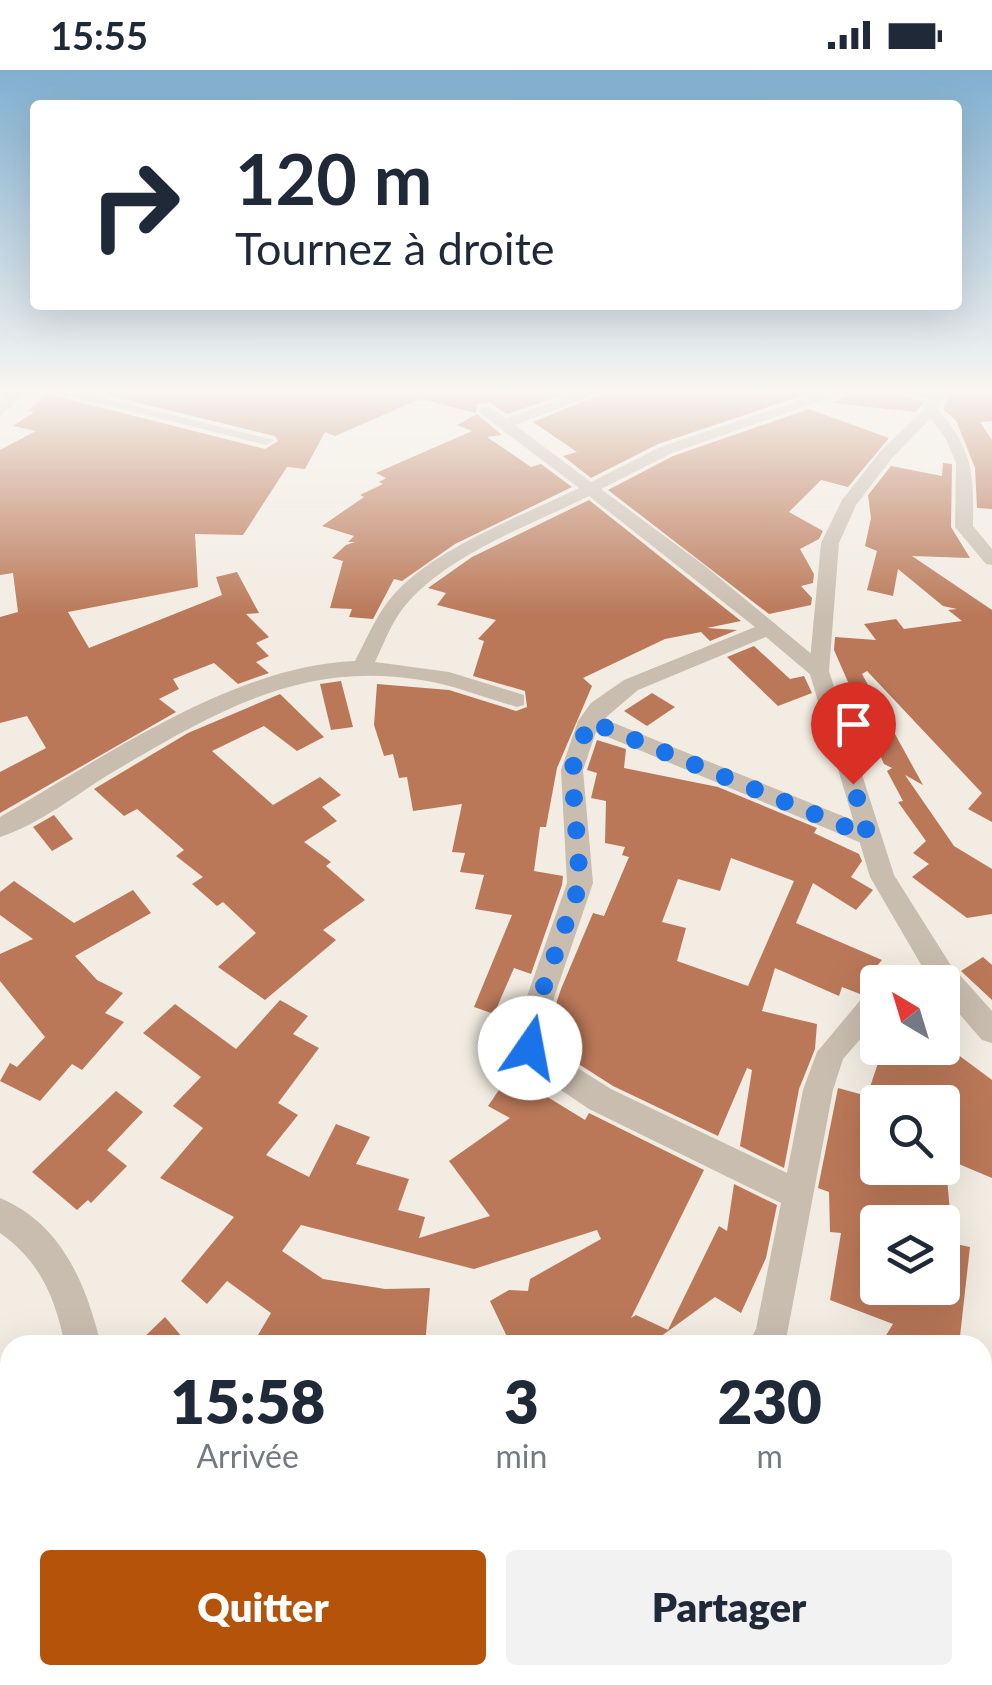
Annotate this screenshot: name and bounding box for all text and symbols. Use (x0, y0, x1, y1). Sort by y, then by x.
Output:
text: 15:55 (50, 12, 148, 58)
text: 120 m (235, 136, 432, 220)
icon: right (70, 140, 200, 270)
text: Tournez à droite (235, 221, 554, 275)
pin (811, 682, 896, 785)
icon: arrive (826, 697, 881, 752)
north arrow (860, 965, 960, 1065)
map controls (860, 965, 960, 1305)
position arrow (478, 996, 582, 1100)
button: search (860, 1085, 960, 1185)
button: layers (860, 1205, 960, 1305)
text: 15:58 (170, 1365, 325, 1437)
text: 3 (504, 1365, 539, 1437)
text: 230 (717, 1365, 822, 1437)
text: Arrivée (196, 1436, 299, 1475)
text: min (495, 1436, 547, 1475)
text: m (756, 1436, 783, 1475)
button: Quitter (40, 1550, 486, 1665)
button: Partager (506, 1550, 952, 1665)

